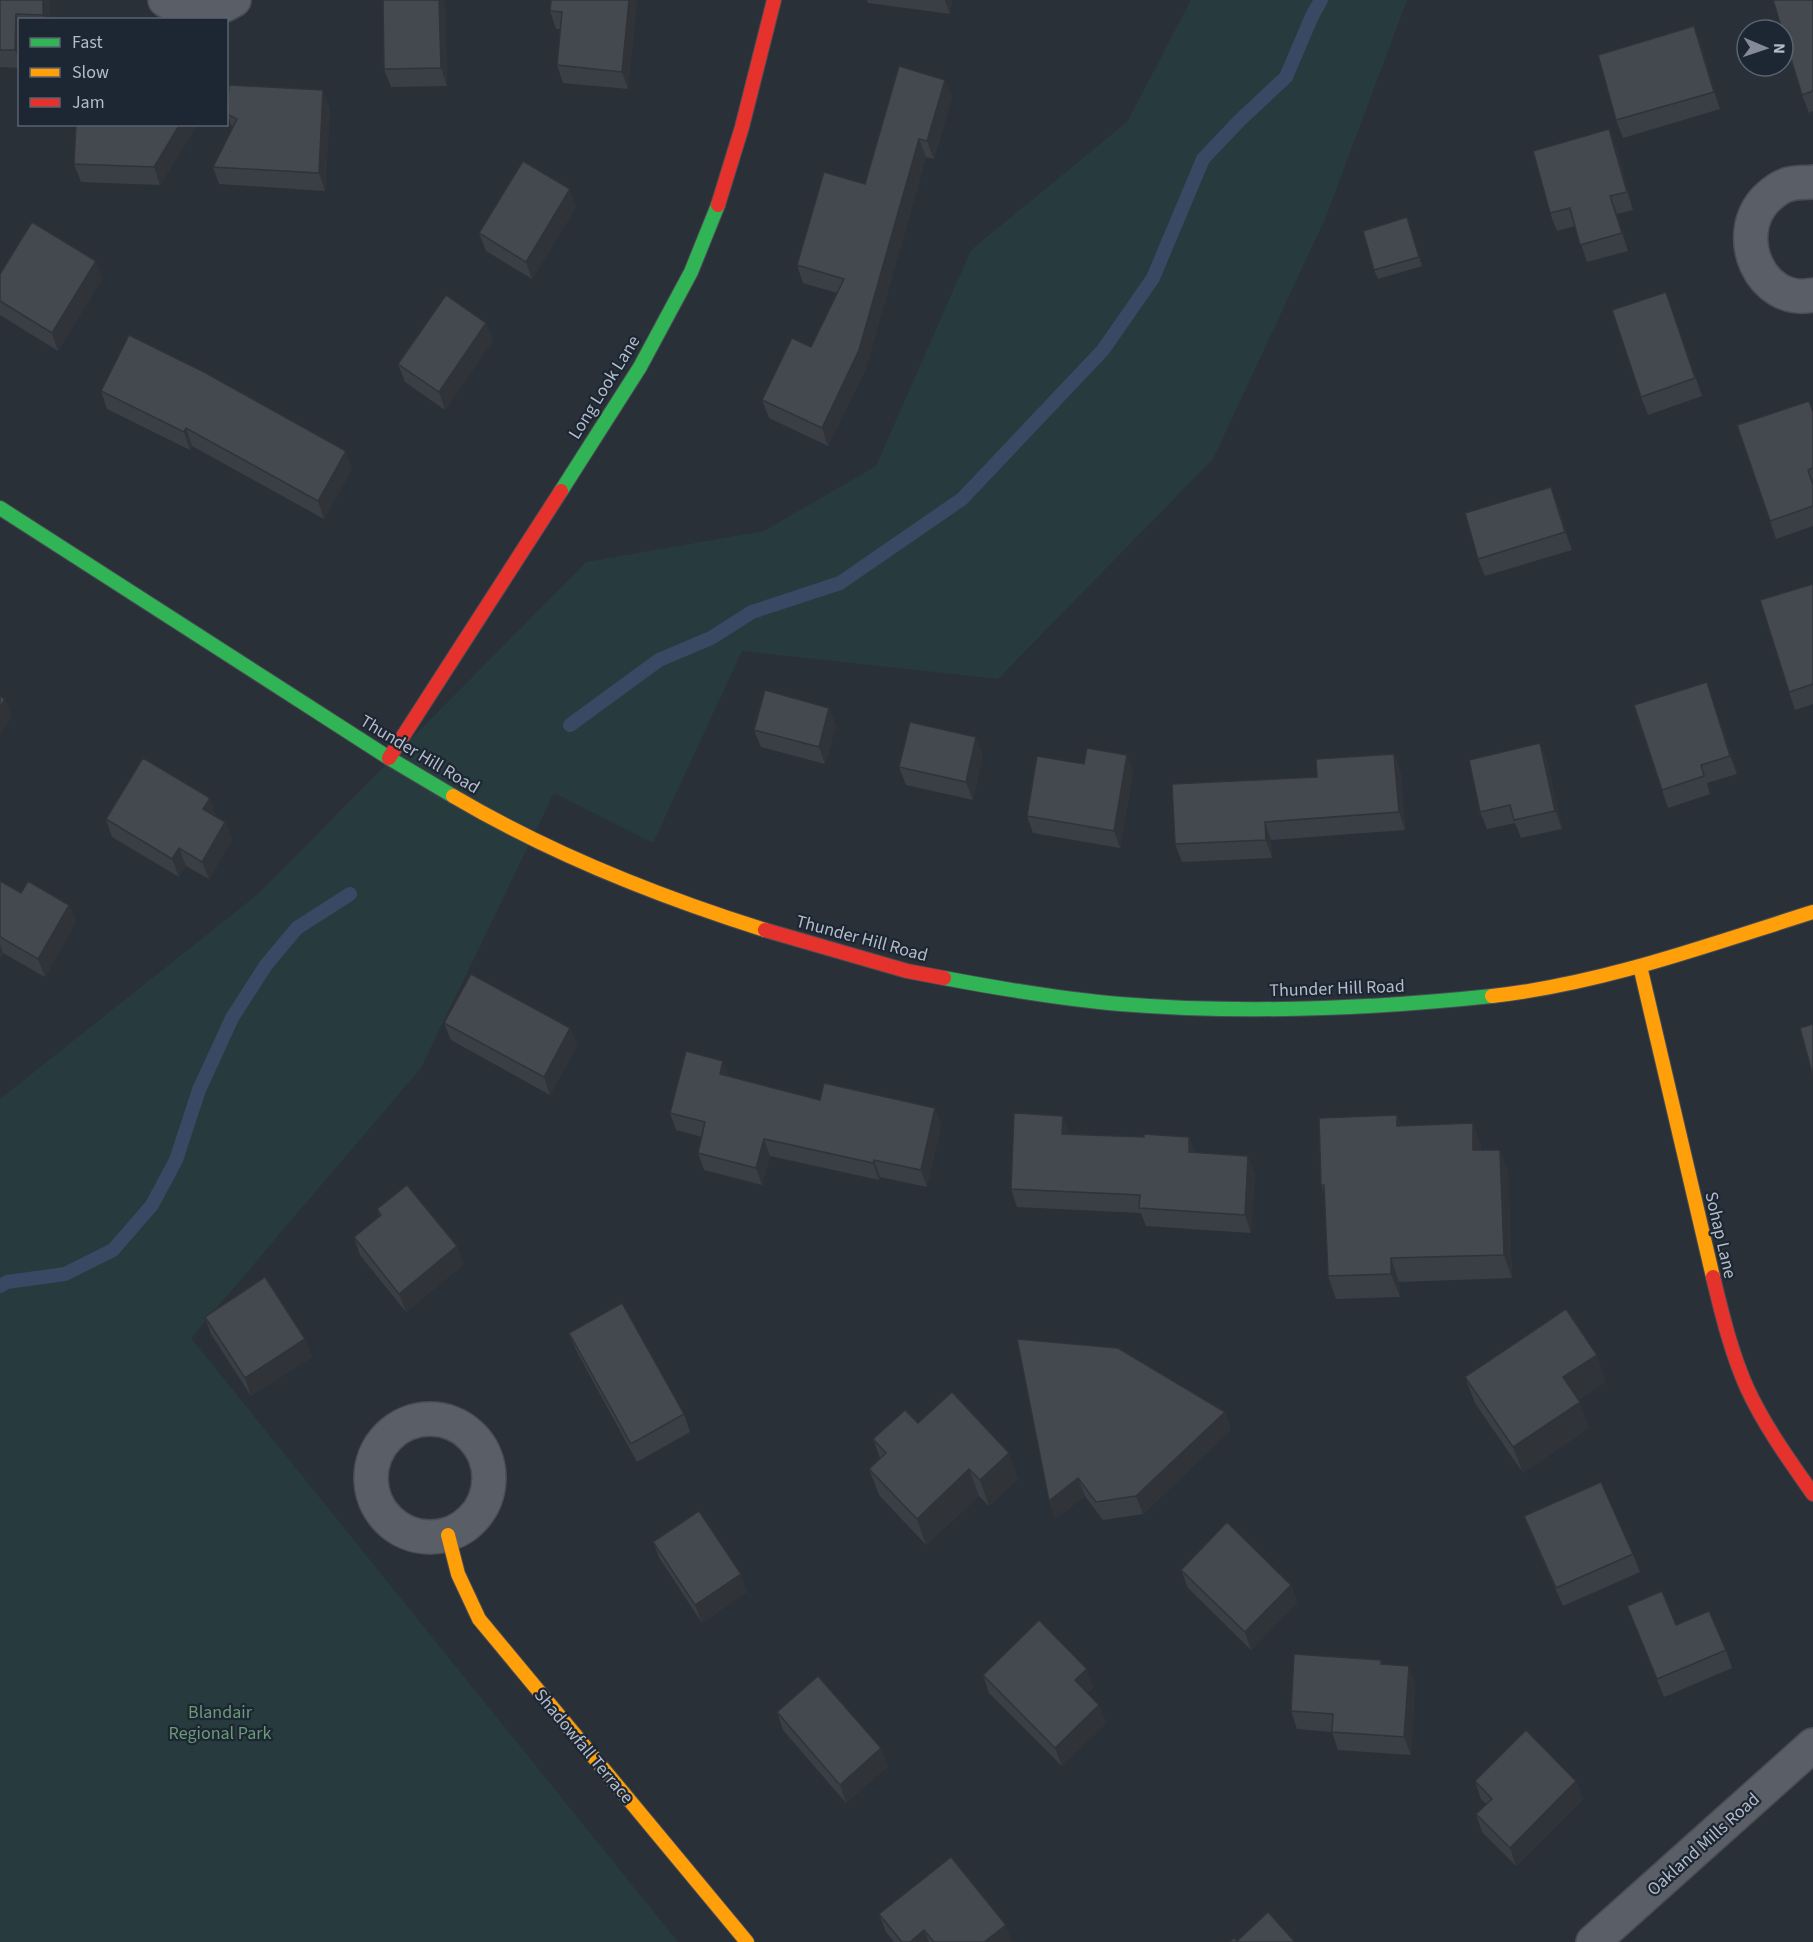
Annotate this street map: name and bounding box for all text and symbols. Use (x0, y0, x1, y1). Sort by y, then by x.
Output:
legend (18, 18, 228, 126)
north arrow (1735, 18, 1795, 78)
text: Fast (72, 30, 103, 55)
text: N (1768, 43, 1790, 54)
text: Slow (72, 60, 109, 85)
text: Jam (72, 90, 105, 115)
street label: Long Look Lane (563, 331, 646, 444)
street label: Thunder Hill Road (355, 709, 484, 800)
street label: Thunder Hill Road (793, 909, 931, 968)
street label: Thunder Hill Road (1269, 974, 1405, 1003)
street label: Sohap Lane (1698, 1189, 1743, 1281)
street label: Shadowfall Terrace (528, 1683, 639, 1809)
park label: Blandair Regional Park (169, 1700, 271, 1746)
street label: Oakland Mills Road (1642, 1787, 1765, 1902)

